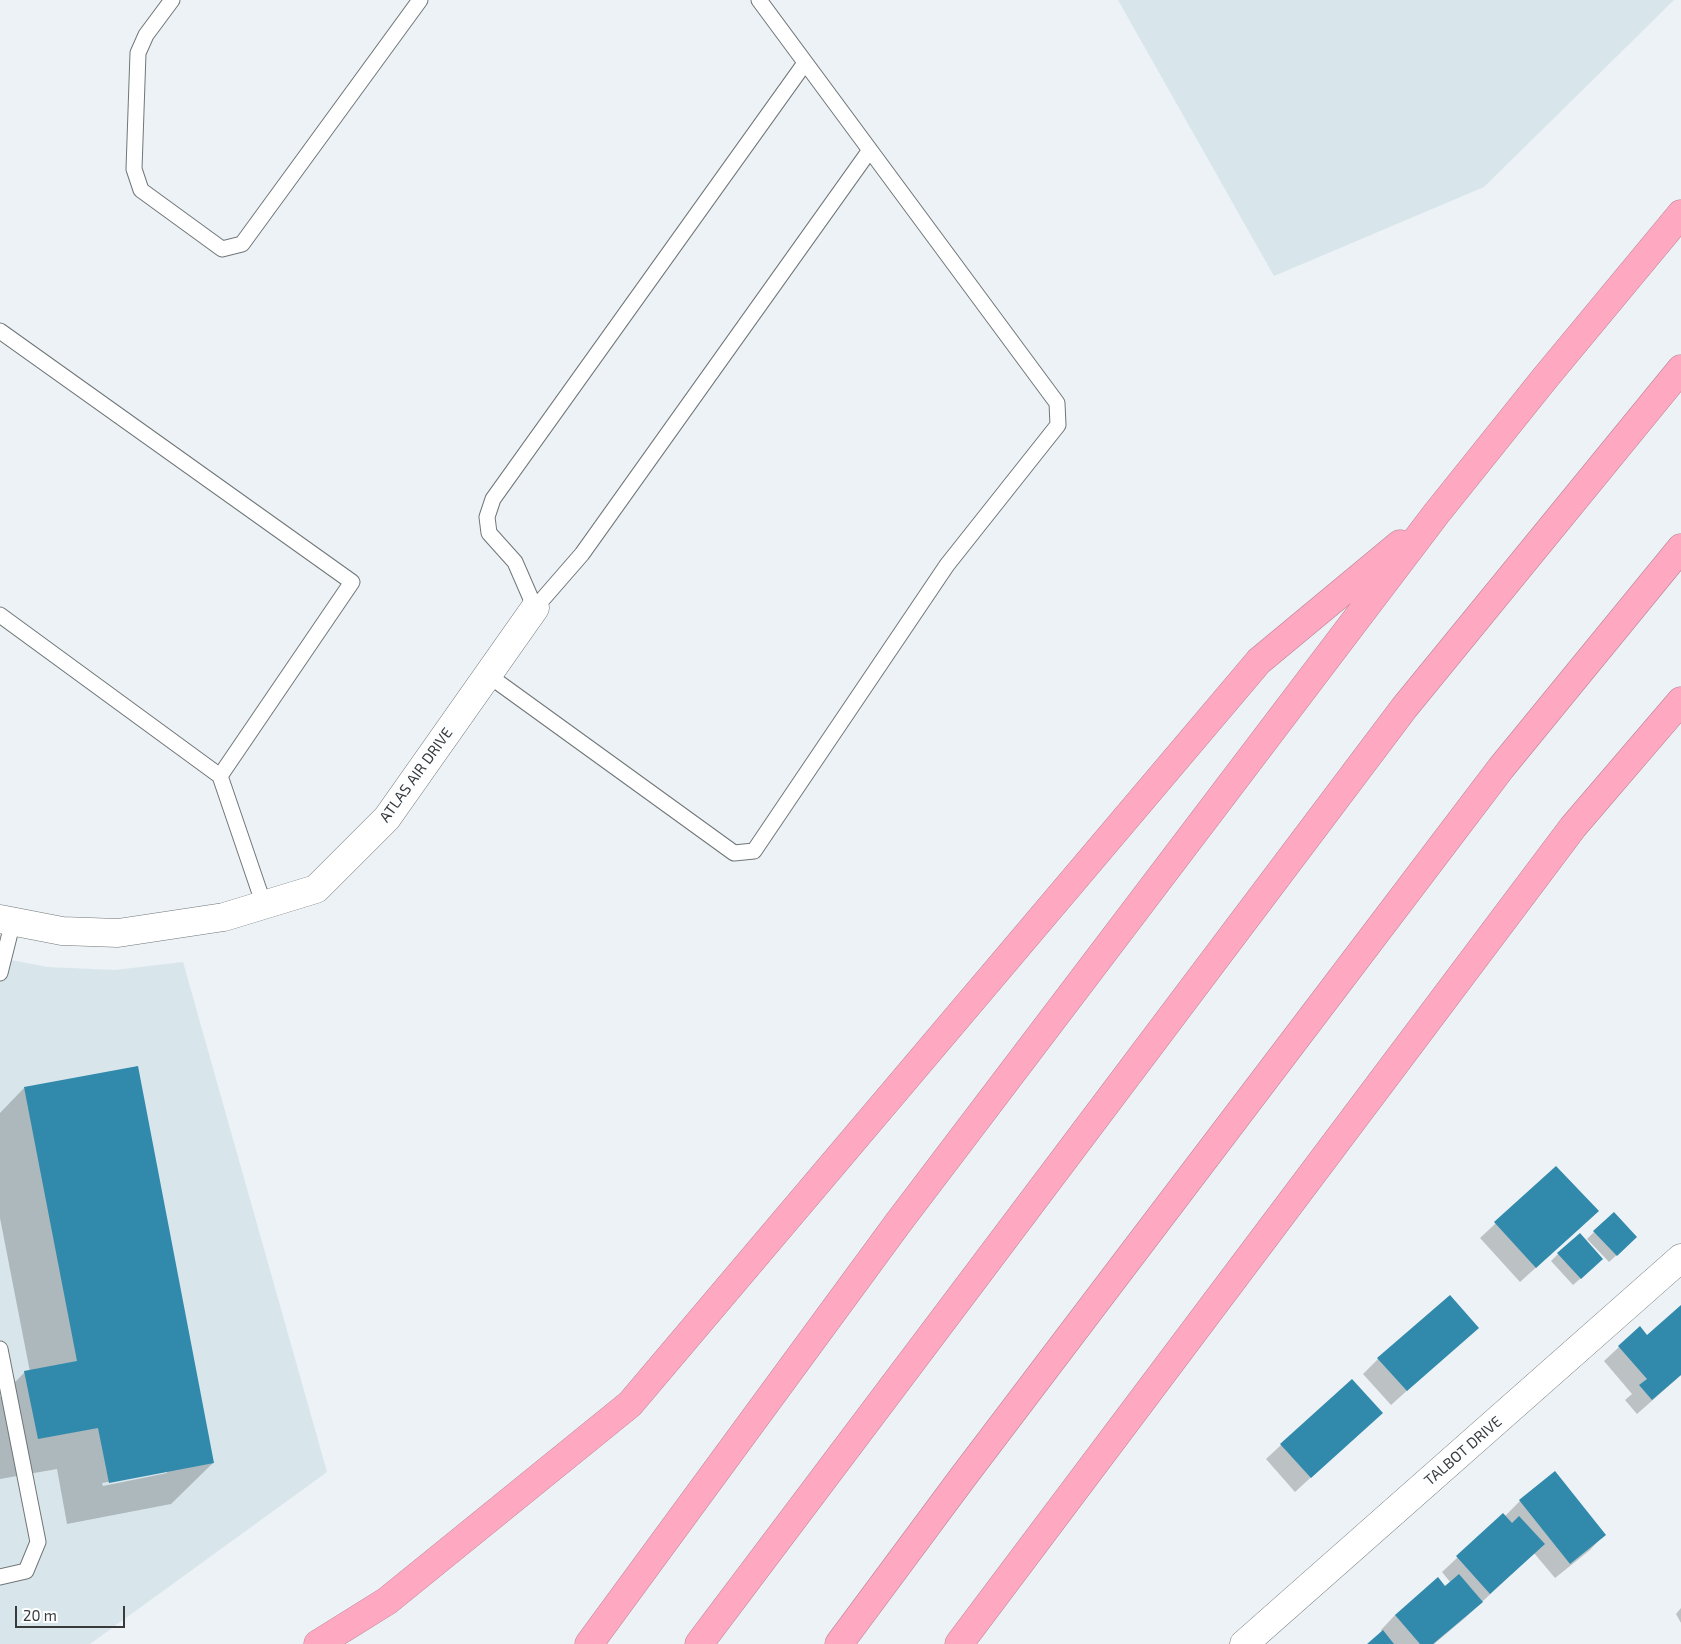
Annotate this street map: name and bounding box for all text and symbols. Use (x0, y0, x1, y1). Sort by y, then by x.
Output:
street label: ATLAS AIR DRIVE (376, 724, 456, 826)
street label: TALBOT DRIVE (1421, 1412, 1505, 1490)
scale bar (18, 1596, 128, 1628)
text: 20 m (23, 1606, 57, 1624)

